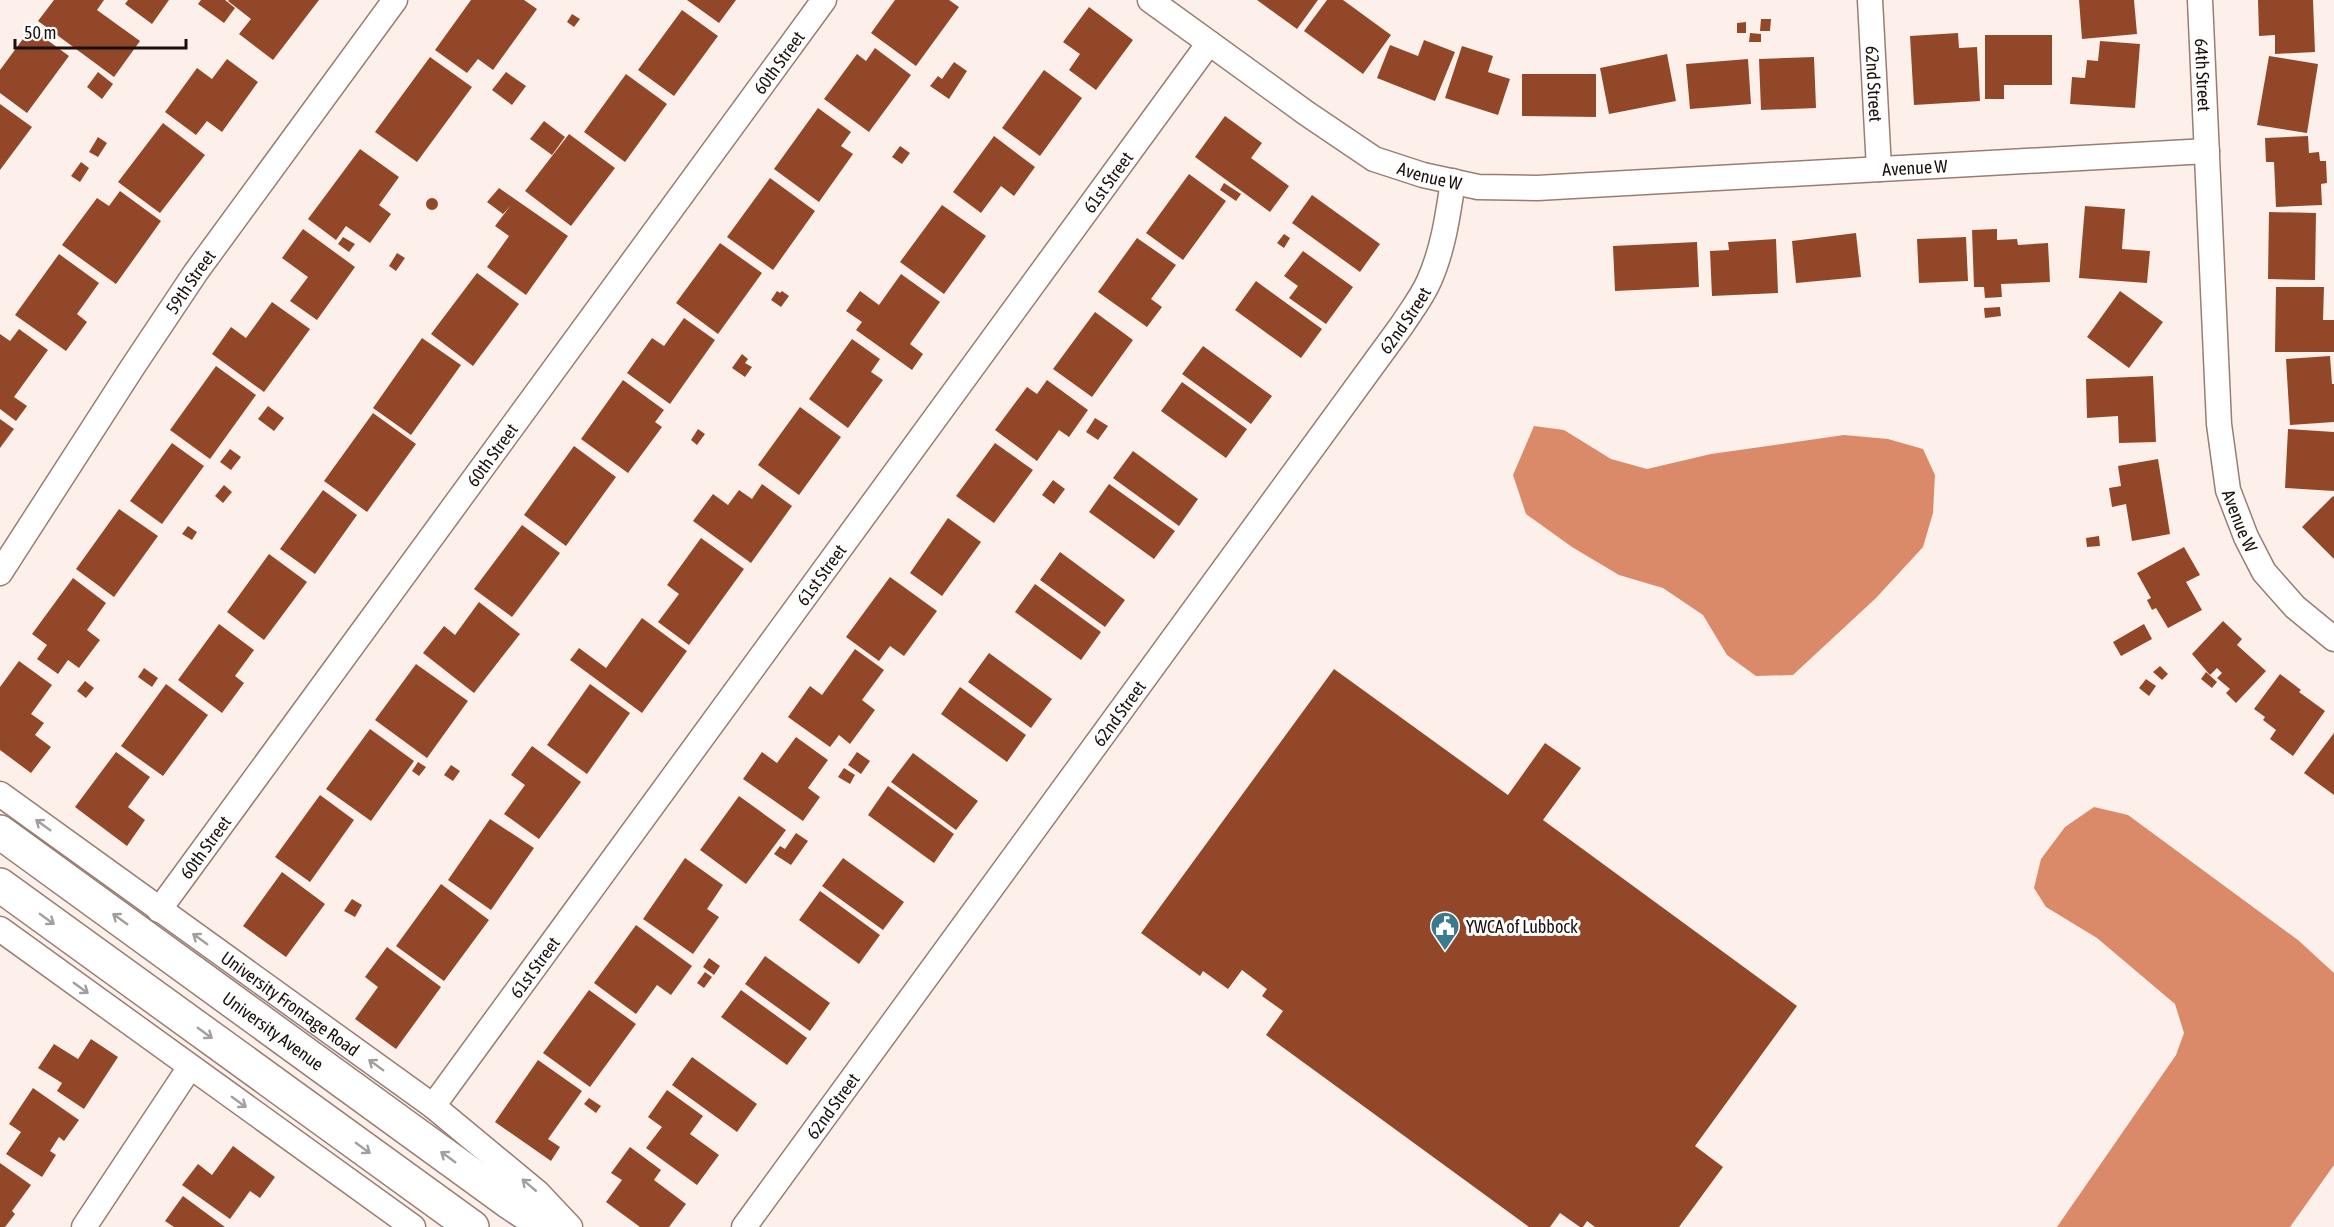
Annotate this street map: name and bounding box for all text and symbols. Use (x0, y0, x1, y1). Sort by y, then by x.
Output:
scale bar (15, 12, 186, 50)
text: 50 m (24, 22, 56, 43)
street label: 60th Street (749, 27, 808, 98)
street label: 64th Street (2191, 38, 2215, 112)
street label: 62nd Street (1862, 45, 1887, 122)
street label: 61st Street (1078, 147, 1137, 217)
street label: Avenue W (1882, 155, 1948, 179)
street label: Avenue W (1395, 157, 1464, 194)
street label: 59th Street (161, 245, 219, 317)
street label: 62nd Street (1374, 283, 1435, 358)
street label: 60th Street (462, 419, 522, 490)
street label: Avenue W (2218, 486, 2262, 555)
street label: 61st Street (792, 540, 850, 609)
street label: 62nd Street (1088, 676, 1150, 750)
street label: 60th Street (175, 811, 235, 883)
one-way arrow (35, 818, 51, 831)
public building icon: YWCA of Lubbock (1429, 910, 1461, 952)
one-way arrow (39, 913, 55, 925)
one-way arrow (113, 913, 129, 925)
place label: YWCA of Lubbock (1466, 916, 1578, 937)
street label: 61st Street (505, 932, 564, 1002)
one-way arrow (193, 933, 209, 946)
street label: University Frontage Road (217, 946, 364, 1060)
one-way arrow (73, 982, 89, 994)
street label: University Avenue (219, 987, 328, 1074)
one-way arrow (197, 1027, 213, 1040)
one-way arrow (368, 1059, 384, 1071)
street label: 62nd Street (801, 1069, 863, 1143)
one-way arrow (231, 1096, 247, 1108)
one-way arrow (355, 1142, 371, 1154)
one-way arrow (440, 1151, 456, 1163)
one-way arrow (521, 1179, 537, 1192)

